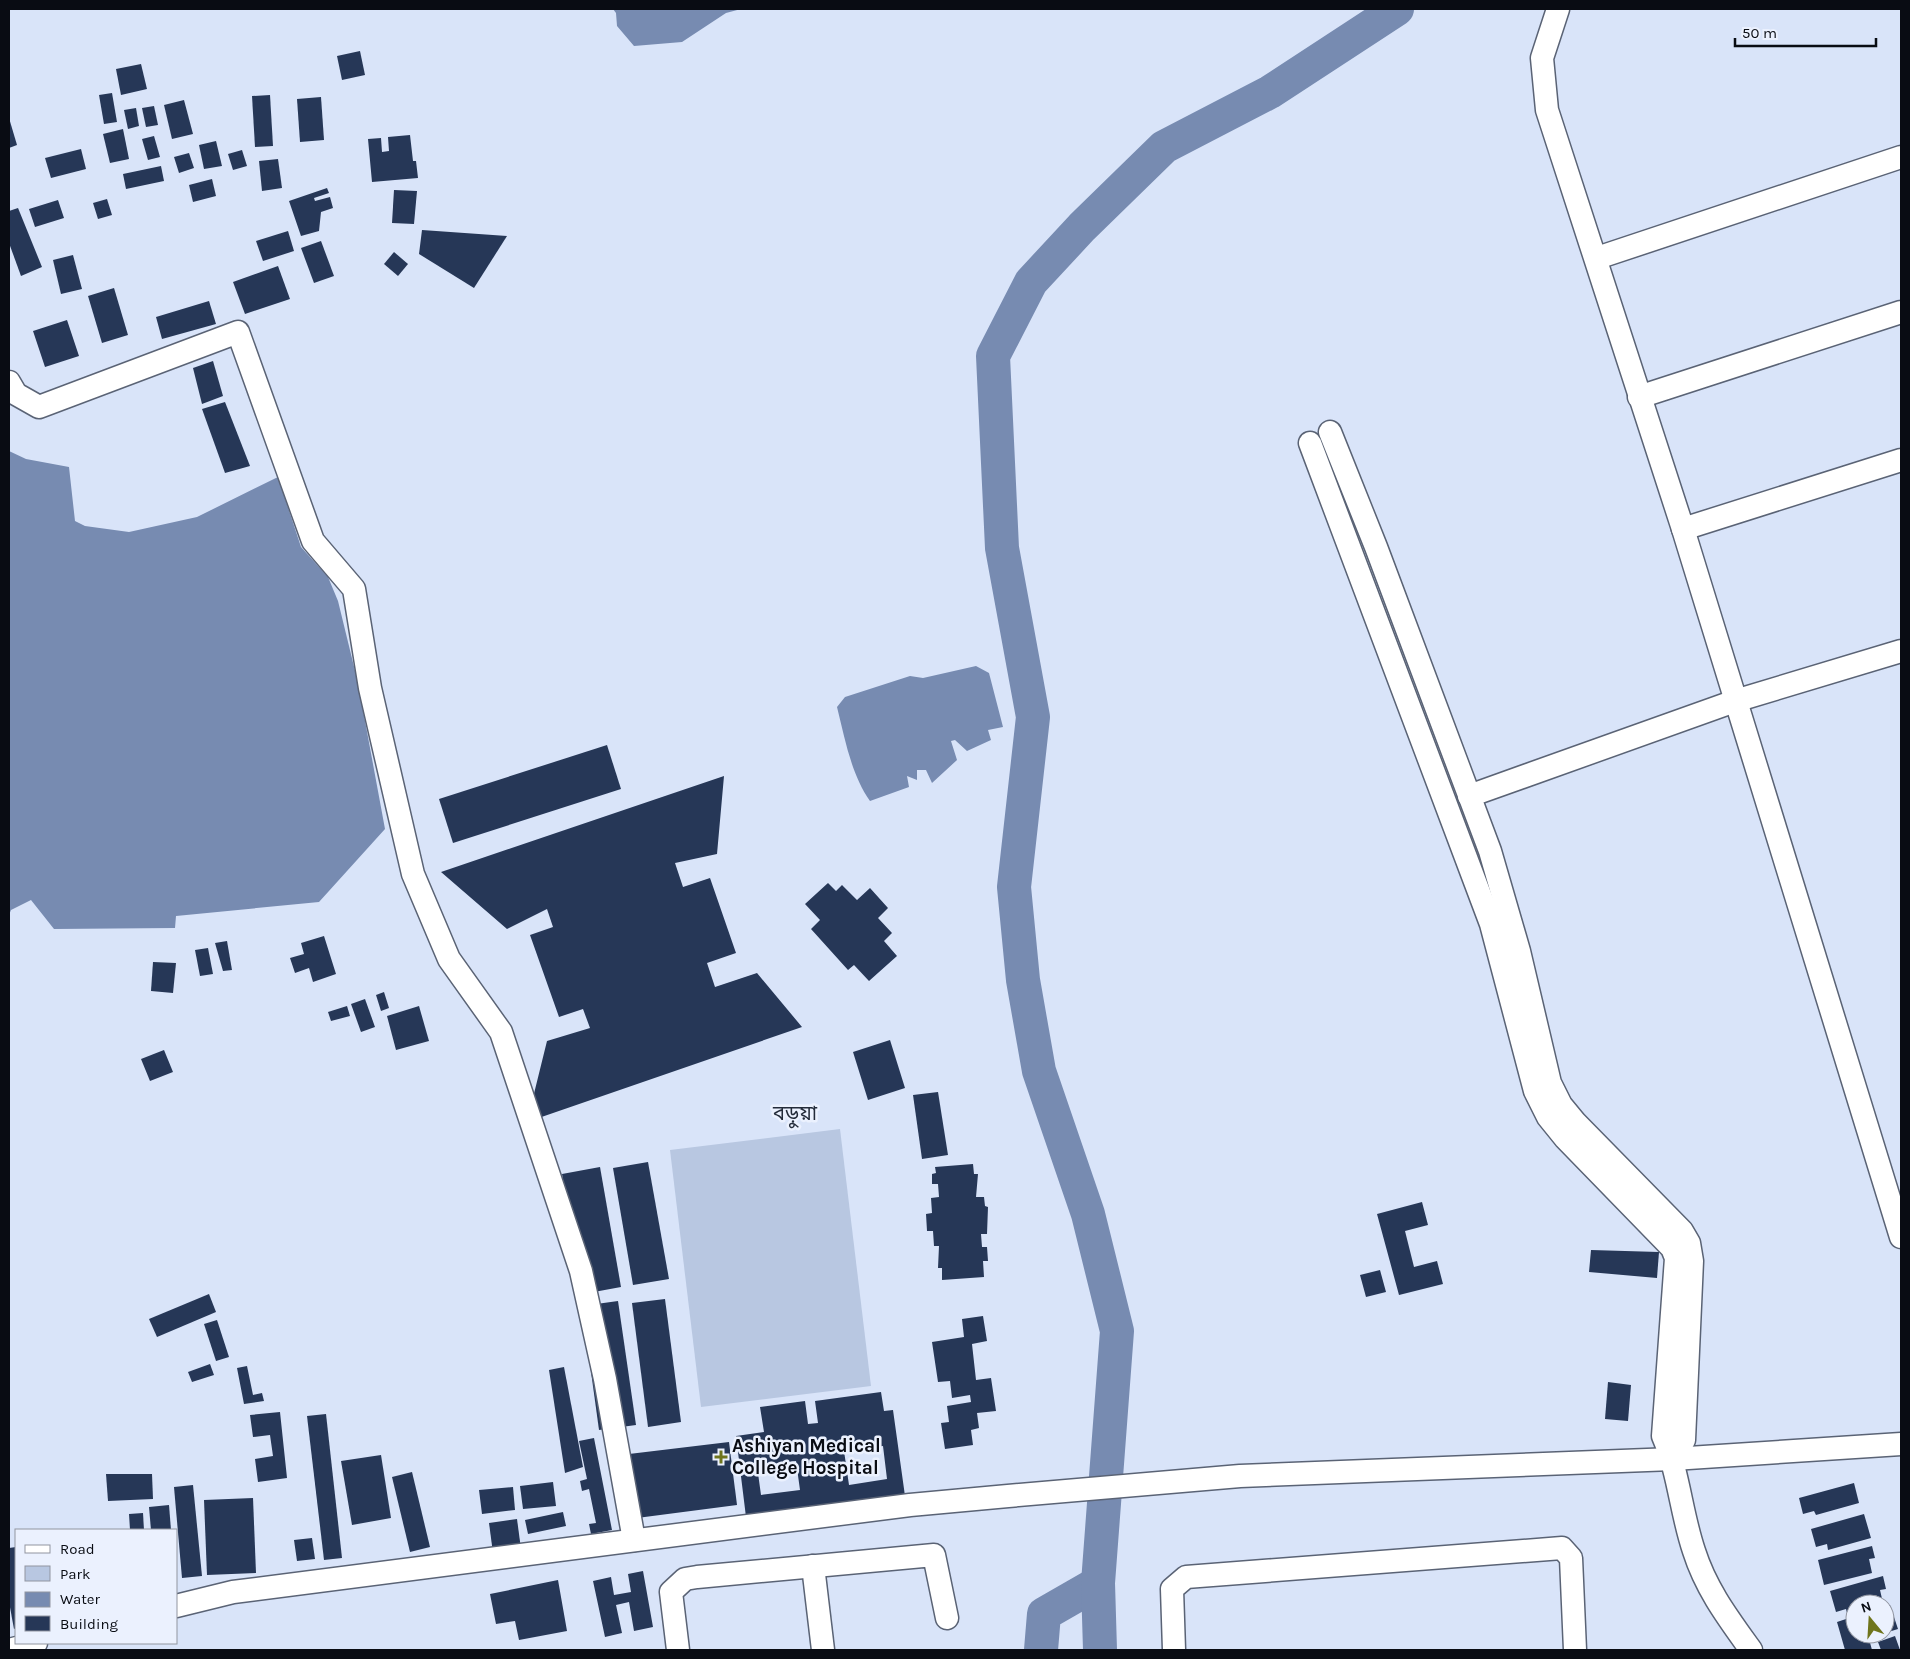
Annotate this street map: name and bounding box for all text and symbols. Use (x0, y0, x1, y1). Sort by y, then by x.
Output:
scale bar (1735, 15, 1876, 47)
text: 50 m (1742, 24, 1777, 42)
district label: বড়ুয়া (772, 1102, 818, 1129)
place label: Ashiyan Medical College Hospital (732, 1435, 881, 1479)
marker: Ashiyan Medical College Hospital (714, 1450, 728, 1464)
legend (15, 1529, 178, 1644)
text: Road (60, 1540, 95, 1558)
text: Park (60, 1565, 90, 1583)
text: Water (60, 1590, 101, 1608)
north arrow (1845, 1594, 1895, 1644)
text: N (1859, 1597, 1874, 1617)
text: Building (60, 1615, 118, 1633)

